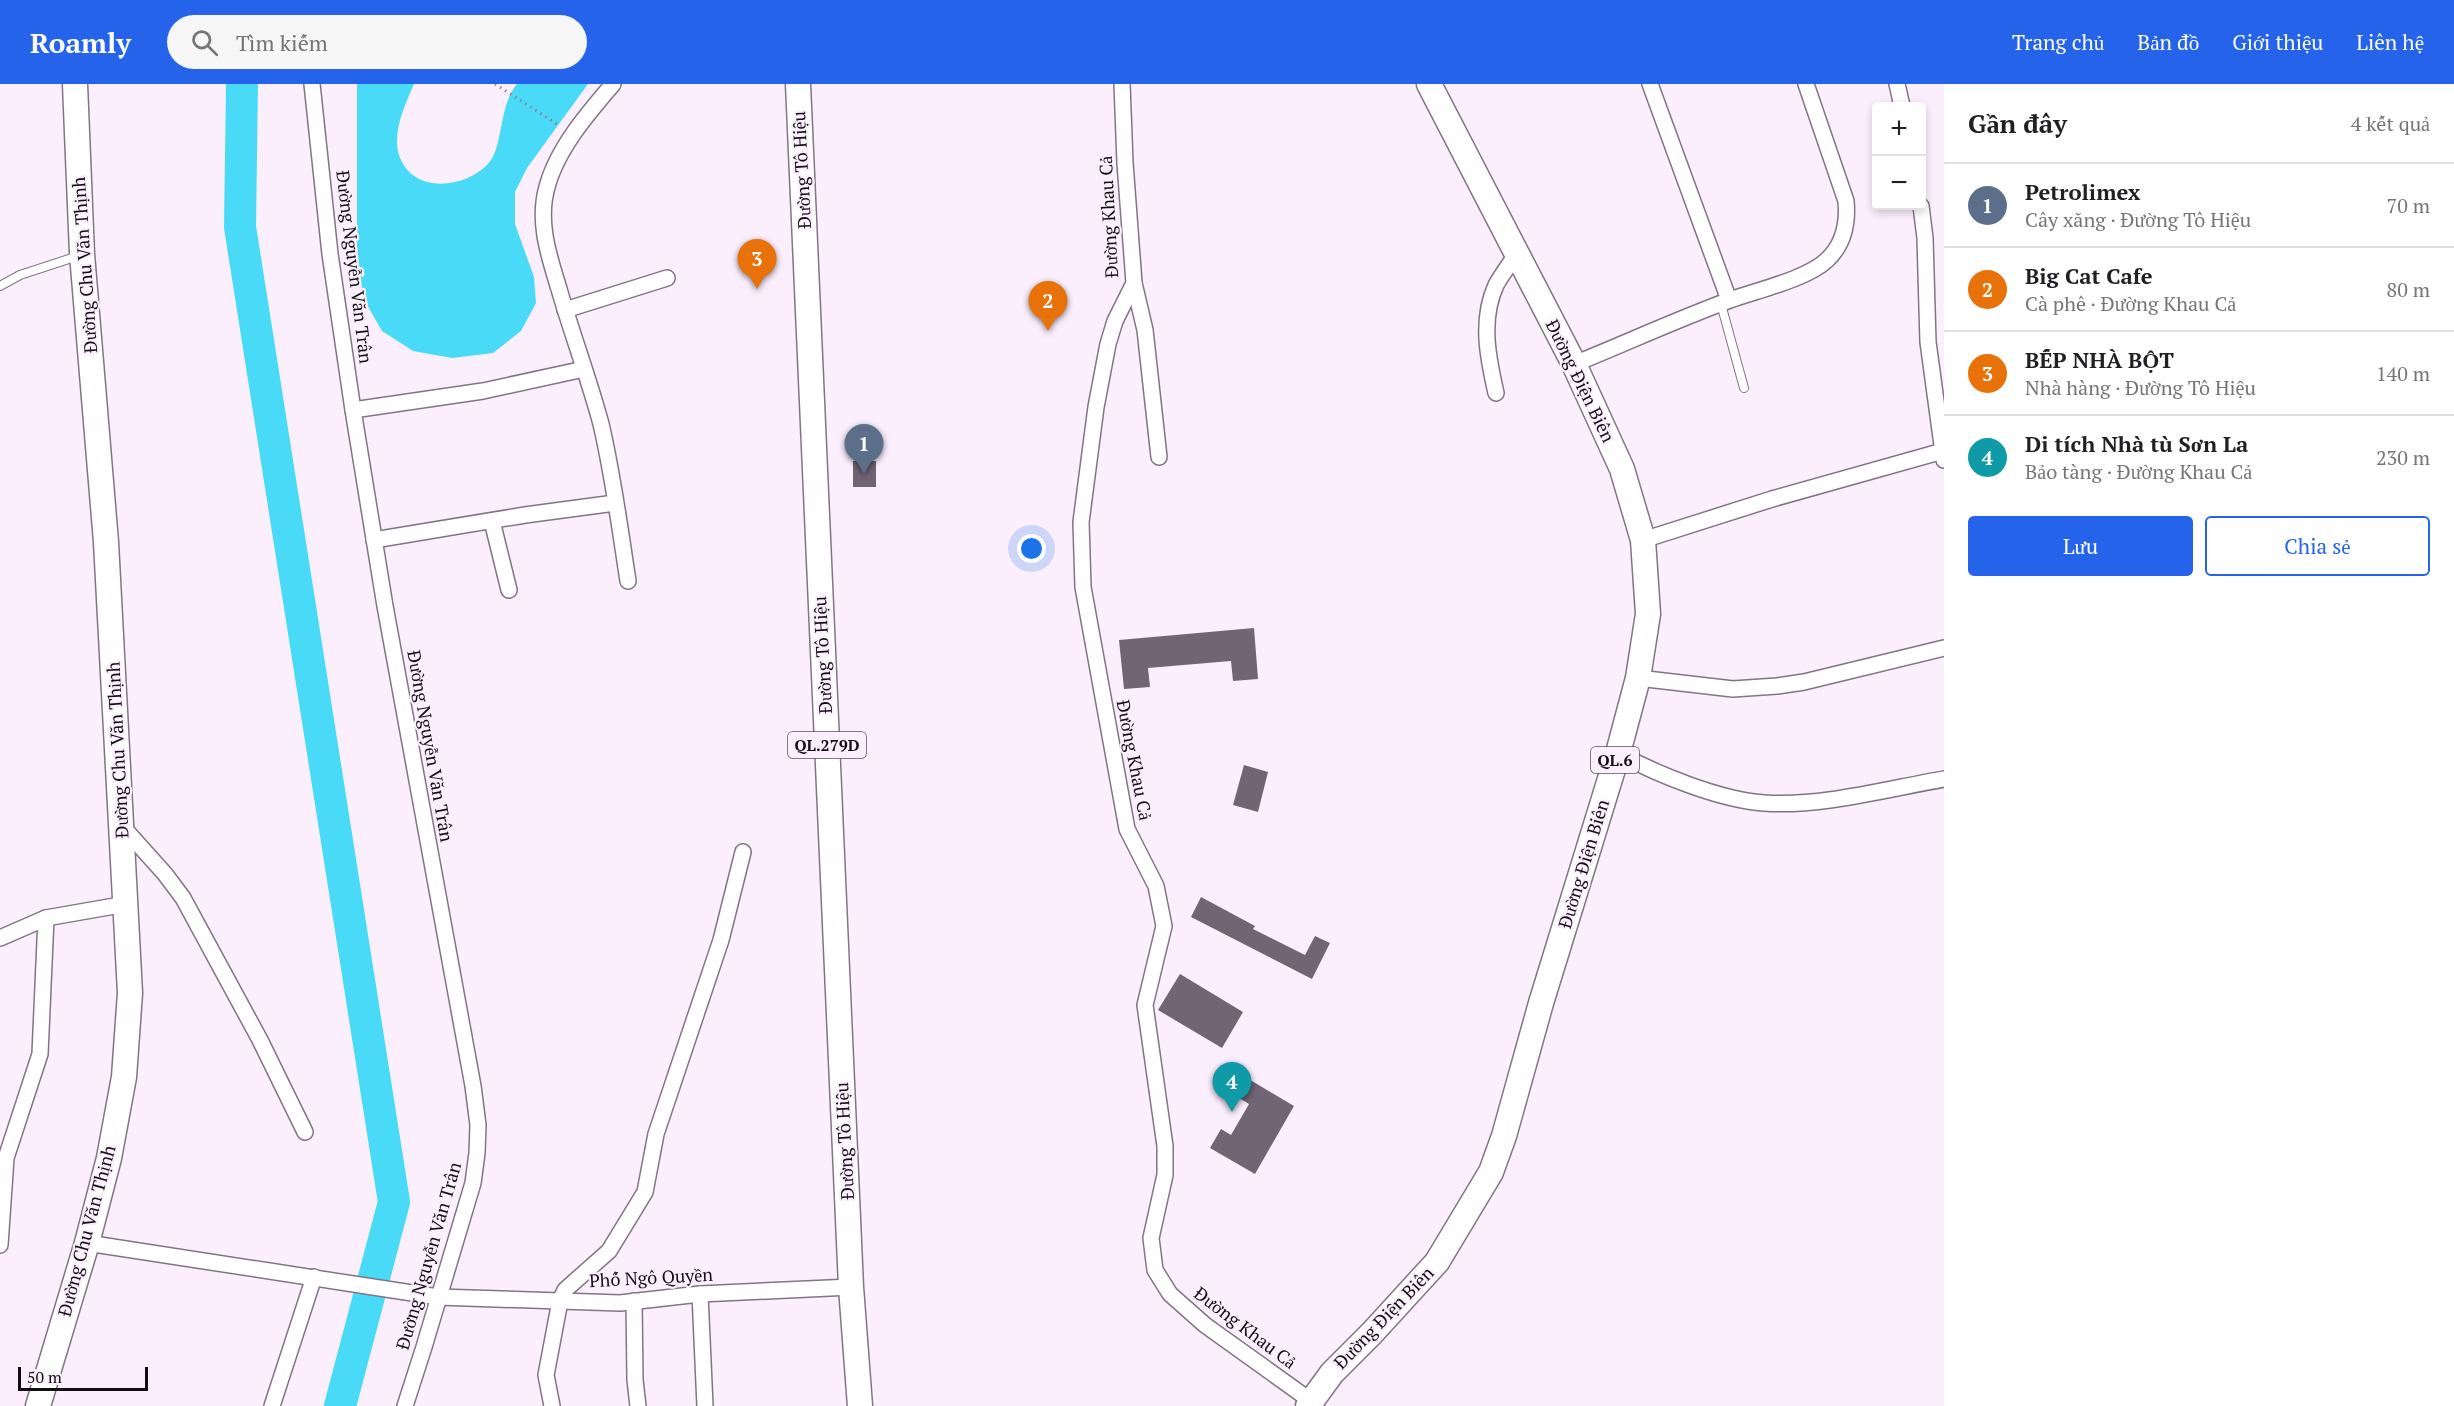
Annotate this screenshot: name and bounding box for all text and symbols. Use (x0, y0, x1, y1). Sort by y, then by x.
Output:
search box (167, 15, 587, 69)
text: Roamly (30, 24, 131, 61)
icon: search (188, 26, 221, 59)
text: Tìm kiếm (236, 28, 328, 57)
text: Trang chủ (2012, 28, 2104, 56)
text: Bản đồ (2137, 28, 2199, 56)
text: Giới thiệu (2232, 28, 2323, 56)
text: Liên hệ (2356, 28, 2424, 56)
map controls (1872, 102, 1926, 210)
button: + (1872, 102, 1926, 156)
text: Gần đây (1968, 106, 2067, 140)
text: 4 kết quả (2351, 110, 2430, 137)
street label: Đường Tô Hiệu (786, 111, 816, 229)
street label: Đường Khau Cả (1093, 155, 1123, 279)
button: − (1872, 156, 1926, 210)
street label: Đường Nguyễn Văn Trân (331, 169, 379, 365)
street label: Đường Chu Văn Thịnh (66, 176, 102, 354)
text: Petrolimex (2025, 177, 2140, 206)
text: 1 (1982, 192, 1993, 219)
text: 70 m (2387, 192, 2430, 219)
text: Cây xăng · Đường Tô Hiệu (2025, 206, 2251, 233)
pin: 3 (738, 240, 777, 289)
text: Big Cat Cafe (2025, 261, 2153, 290)
text: 2 (1982, 276, 1993, 303)
text: 80 m (2387, 276, 2430, 303)
pin: 2 (1028, 282, 1068, 331)
text: Cà phê · Đường Khau Cả (2025, 290, 2236, 317)
street label: Đường Điện Biên (1541, 315, 1621, 446)
text: BẾP NHÀ BỘT (2025, 345, 2174, 374)
text: 3 (1982, 360, 1993, 387)
text: 140 m (2376, 360, 2430, 387)
text: Nhà hàng · Đường Tô Hiệu (2025, 374, 2256, 401)
pin: 1 (844, 424, 884, 474)
text: Di tích Nhà tù Sơn La (2025, 429, 2248, 458)
text: 4 (1982, 444, 1993, 471)
text: 230 m (2376, 444, 2430, 471)
text: Bảo tàng · Đường Khau Cả (2025, 458, 2252, 485)
button: Lưu (1968, 516, 2193, 576)
button: Chia sẻ (2205, 516, 2430, 576)
your location (1017, 534, 1046, 563)
street label: Đường Tô Hiệu (807, 596, 837, 714)
street label: Đường Nguyễn Văn Trân (402, 648, 460, 844)
street label: Đường Chu Văn Thịnh (100, 661, 134, 839)
street label: Đường Khau Cả (1112, 698, 1158, 822)
road number: QL.279D (788, 732, 866, 758)
road number: QL.6 (1591, 747, 1639, 773)
street label: Đường Điện Biên (1552, 796, 1614, 931)
pin: 4 (1212, 1062, 1252, 1112)
street label: Đường Tô Hiệu (829, 1082, 859, 1200)
street label: Đường Chu Văn Thịnh (52, 1142, 121, 1319)
street label: Đường Nguyễn Văn Trân (390, 1159, 466, 1352)
street label: Đường Điện Biên (1328, 1261, 1439, 1374)
street label: Phố Ngô Quyền (588, 1262, 714, 1292)
street label: Đường Khau Cả (1190, 1281, 1302, 1374)
scale bar (18, 1364, 148, 1392)
text: 50 m (27, 1366, 62, 1388)

